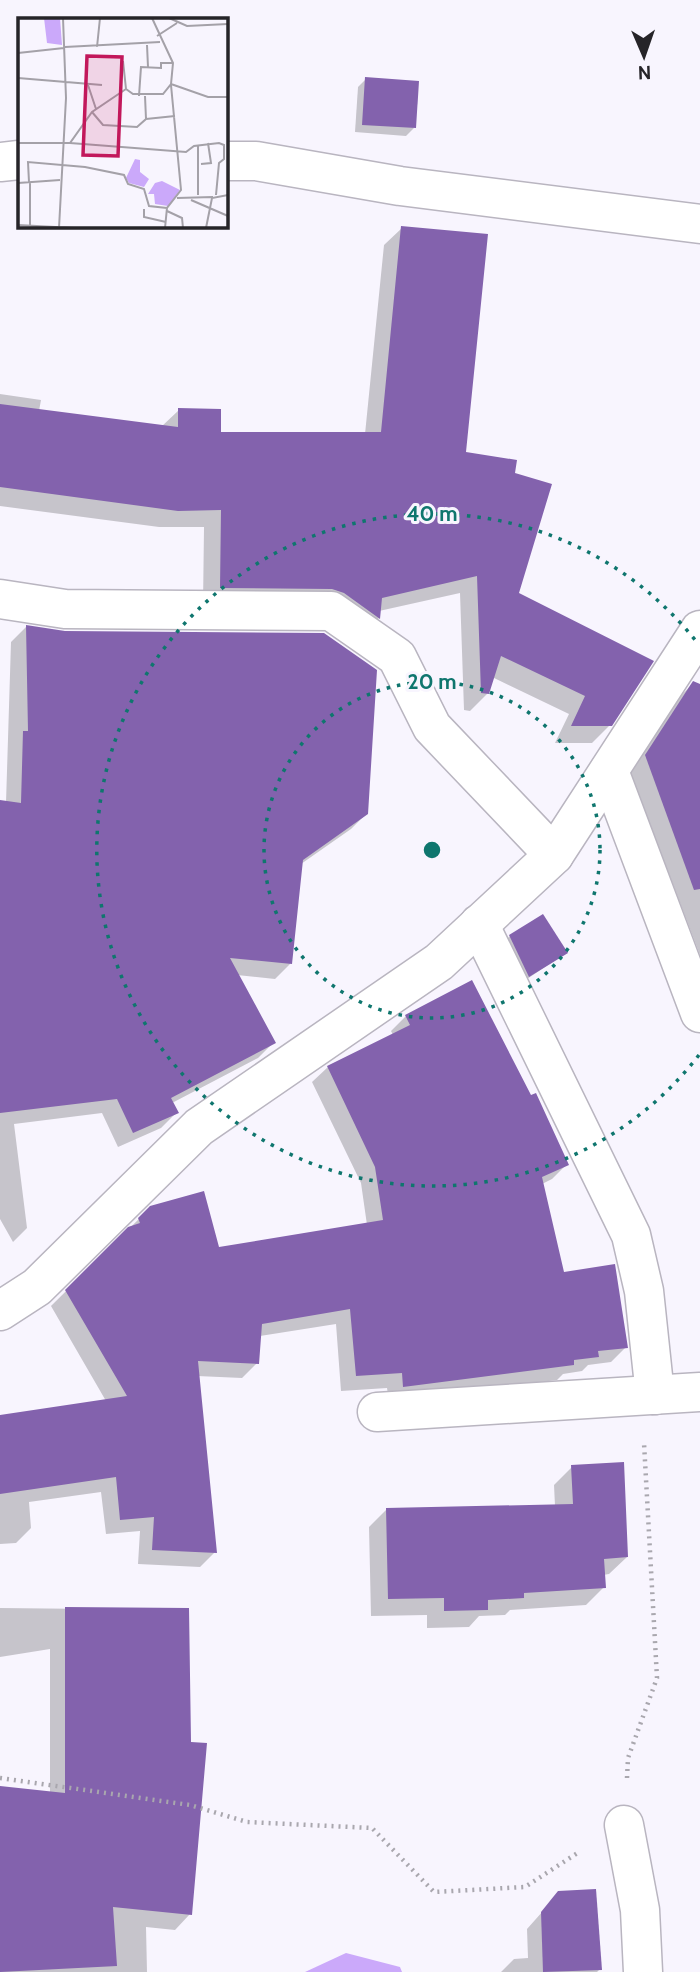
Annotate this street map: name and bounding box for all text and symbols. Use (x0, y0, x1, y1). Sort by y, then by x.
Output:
inset map (18, 18, 228, 228)
north arrow (609, 21, 679, 91)
text: N (637, 61, 652, 84)
text: 40 m (407, 501, 457, 526)
text: 20 m (408, 669, 456, 694)
centre of rings (420, 838, 444, 862)

